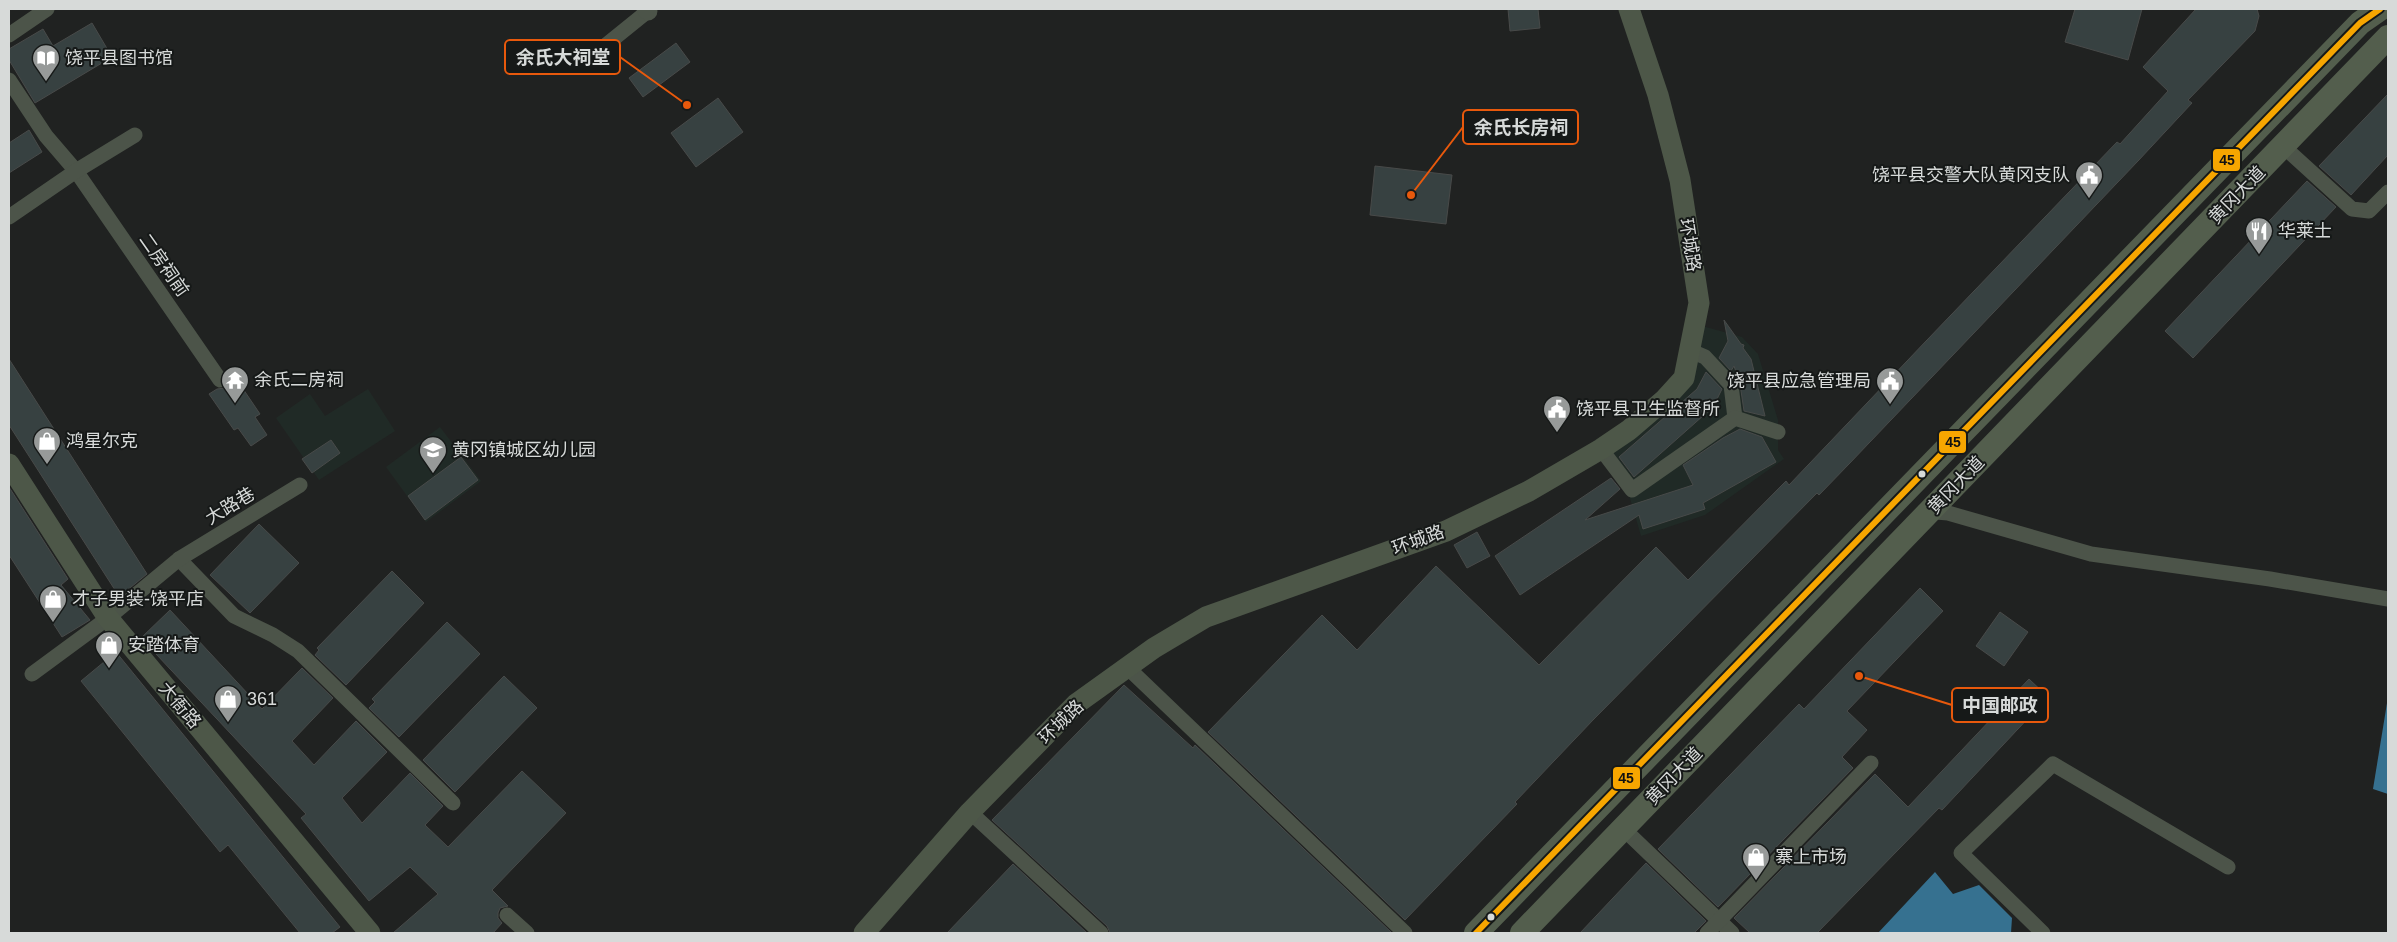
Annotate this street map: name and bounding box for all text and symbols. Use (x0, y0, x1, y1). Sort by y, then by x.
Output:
callout: 余氏大祠堂 (505, 40, 620, 74)
library icon: 饶平县图书馆 (31, 43, 61, 82)
text: 余氏大祠堂 (515, 47, 611, 68)
place label: 饶平县图书馆 (65, 48, 173, 68)
callout: 余氏长房祠 (1463, 110, 1578, 144)
text: 余氏长房祠 (1473, 117, 1569, 138)
line badge: 45 (2212, 148, 2241, 172)
text: 45 (2219, 152, 2235, 168)
public building icon: 饶平县交警大队黄冈支队 (2074, 160, 2104, 199)
street label: 黄冈大道 (2205, 162, 2269, 228)
place label: 饶平县交警大队黄冈支队 (1872, 165, 2070, 185)
restaurant icon: 华莱士 (2244, 216, 2274, 255)
street label: 环城路 (1676, 217, 1704, 273)
place label: 华莱士 (2278, 221, 2332, 241)
street label: 二房祠前 (135, 230, 193, 300)
temple icon: 余氏二房祠 (220, 365, 250, 404)
public building icon: 饶平县应急管理局 (1875, 366, 1905, 405)
place label: 余氏二房祠 (254, 370, 344, 390)
place label: 饶平县应急管理局 (1727, 371, 1871, 391)
public building icon: 饶平县卫生监督所 (1542, 394, 1572, 433)
place label: 饶平县卫生监督所 (1576, 399, 1720, 419)
shop icon: 鸿星尔克 (32, 426, 62, 465)
line badge: 45 (1938, 430, 1967, 454)
place label: 鸿星尔克 (66, 431, 138, 451)
text: 45 (1945, 434, 1961, 450)
school or university icon: 黄冈镇城区幼儿园 (418, 435, 448, 474)
place label: 黄冈镇城区幼儿园 (452, 440, 596, 460)
street label: 黄冈大道 (1924, 452, 1988, 518)
unlabelled marker (1917, 469, 1927, 479)
street label: 大路巷 (202, 484, 258, 528)
street label: 环城路 (1389, 521, 1447, 559)
shop icon: 才子男装-饶平店 (38, 584, 68, 623)
place label: 才子男装-饶平店 (72, 589, 204, 609)
shop icon: 安踏体育 (94, 630, 124, 669)
place label: 安踏体育 (128, 635, 200, 655)
street label: 大衙路 (155, 678, 205, 732)
shop icon: 361 (213, 684, 243, 723)
callout: 中国邮政 (1952, 688, 2048, 722)
place label: 361 (247, 689, 277, 709)
text: 中国邮政 (1962, 695, 2038, 716)
street label: 环城路 (1035, 696, 1087, 748)
street label: 黄冈大道 (1642, 743, 1706, 809)
line badge: 45 (1612, 766, 1641, 790)
text: 45 (1618, 770, 1634, 786)
shop icon: 寨上市场 (1741, 842, 1771, 881)
place label: 寨上市场 (1775, 847, 1847, 867)
unlabelled marker (1486, 912, 1496, 922)

